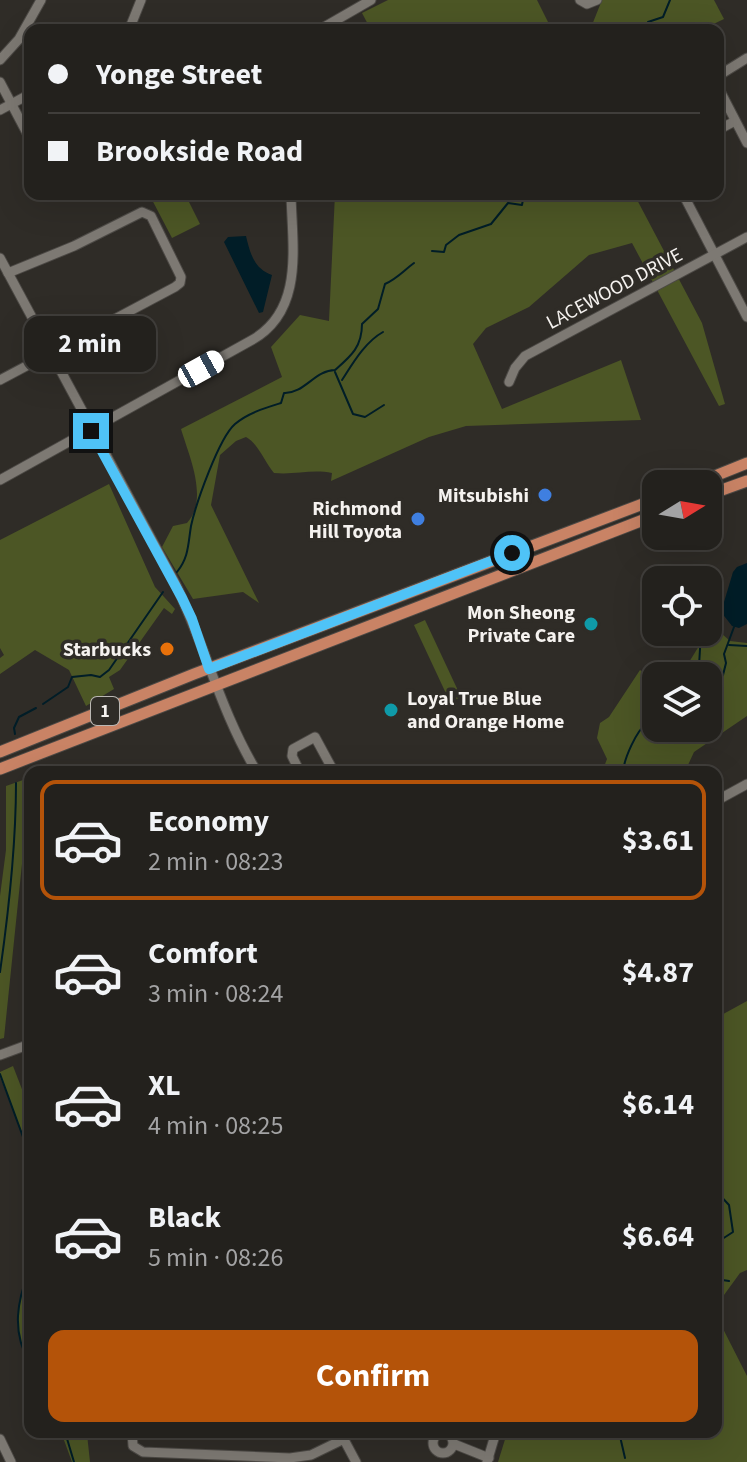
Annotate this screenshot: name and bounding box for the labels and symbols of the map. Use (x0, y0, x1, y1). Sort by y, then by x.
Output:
street label: LACEWOOD DRIVE (541, 241, 688, 337)
callout: 2 min (25, 315, 157, 371)
car (174, 347, 228, 391)
route end (73, 413, 109, 449)
north arrow (642, 470, 722, 550)
place label: Mitsubishi (438, 482, 529, 510)
marker: Mitsubishi (536, 486, 554, 504)
place label: Richmond Hill Toyota (308, 495, 402, 546)
marker: Richmond Hill Toyota (409, 510, 427, 528)
route start (494, 535, 530, 571)
place label: Mon Sheong Private Care (467, 599, 575, 650)
marker: Mon Sheong Private Care (582, 615, 600, 633)
place label: Starbucks (63, 636, 151, 664)
marker: Starbucks (158, 640, 176, 658)
place label: Loyal True Blue and Orange Home (407, 685, 564, 736)
road number: 1 (91, 697, 119, 725)
marker: Loyal True Blue and Orange Home (382, 701, 400, 719)

